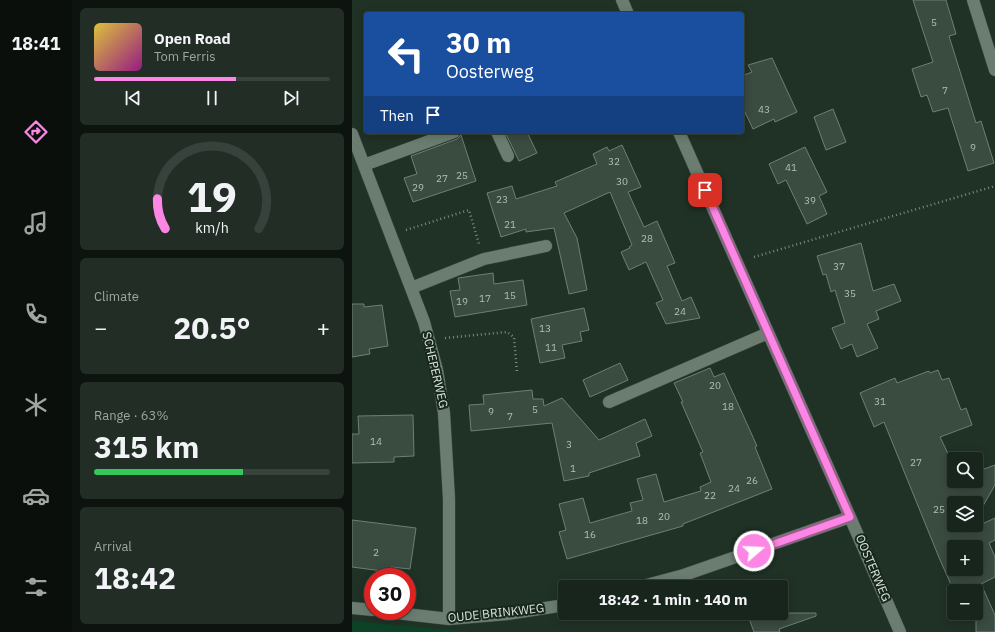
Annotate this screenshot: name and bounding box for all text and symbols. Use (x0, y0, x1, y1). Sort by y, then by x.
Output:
house number: 5 (931, 16, 937, 29)
text: 30 m (446, 24, 511, 61)
icon: left (380, 28, 432, 80)
text: Open Road (154, 29, 231, 48)
text: 18:41 (11, 32, 61, 55)
text: Tom Ferris (154, 48, 216, 65)
text: Oosterweg (446, 60, 533, 83)
house number: 7 (942, 84, 948, 97)
icon: previous (122, 87, 144, 109)
icon: pause (201, 87, 223, 109)
icon: next (280, 87, 302, 109)
house number: 43 (758, 103, 770, 116)
icon: arrive (422, 104, 444, 126)
text: Then (380, 106, 414, 125)
icon: directions (22, 118, 50, 146)
house number: 9 (970, 141, 976, 154)
house number: 32 (608, 155, 620, 168)
house number: 41 (785, 161, 797, 174)
text: 19 (187, 169, 237, 223)
house number: 25 (456, 169, 468, 182)
house number: 27 (436, 172, 448, 185)
pin (688, 173, 722, 207)
house number: 30 (616, 175, 628, 188)
icon: arrive (694, 179, 716, 201)
house number: 29 (412, 181, 424, 194)
house number: 23 (496, 193, 508, 206)
house number: 39 (804, 194, 816, 207)
icon: music (22, 209, 50, 237)
text: km/h (195, 218, 229, 237)
house number: 21 (504, 218, 516, 231)
house number: 28 (641, 232, 653, 245)
house number: 37 (833, 260, 845, 273)
house number: 35 (844, 287, 856, 300)
text: Climate (94, 288, 139, 305)
house number: 15 (504, 289, 516, 302)
house number: 17 (479, 292, 491, 305)
house number: 19 (456, 295, 468, 308)
icon: phone (22, 300, 50, 328)
house number: 24 (674, 305, 686, 318)
text: 20.5° (173, 308, 251, 347)
text: − (94, 313, 107, 342)
text: + (317, 313, 330, 342)
house number: 13 (539, 322, 551, 335)
street label: SCHEPERWEG (419, 330, 452, 409)
house number: 11 (545, 341, 557, 354)
house number: 20 (709, 379, 721, 392)
icon: climate (22, 391, 50, 419)
house number: 31 (874, 395, 886, 408)
house number: 18 (722, 400, 734, 413)
house number: 5 (532, 403, 538, 416)
house number: 9 (488, 405, 494, 418)
text: Range · 63% (94, 407, 168, 424)
house number: 7 (507, 410, 513, 423)
text: 315 km (94, 427, 199, 466)
house number: 14 (370, 435, 382, 448)
house number: 3 (566, 438, 572, 451)
map controls (947, 452, 983, 620)
button: search (947, 452, 983, 488)
house number: 27 (910, 456, 922, 469)
house number: 1 (570, 462, 576, 475)
house number: 26 (746, 474, 758, 487)
icon: car (22, 482, 50, 510)
house number: 24 (728, 482, 740, 495)
house number: 22 (704, 489, 716, 502)
button: layers (947, 496, 983, 532)
house number: 25 (933, 503, 945, 516)
house number: 20 (658, 510, 670, 523)
house number: 18 (636, 514, 648, 527)
house number: 16 (584, 528, 596, 541)
position arrow (733, 530, 775, 572)
street label: OOSTERWEG (853, 532, 894, 604)
text: Arrival (94, 538, 132, 555)
button: + (947, 540, 983, 576)
house number: 2 (373, 546, 379, 559)
text: 18:42 (94, 558, 176, 597)
speed limit sign: 30 (364, 568, 416, 620)
icon: filters (22, 573, 50, 601)
button: − (947, 584, 983, 620)
text: 18:42 · 1 min · 140 m (599, 590, 747, 609)
street label: OUDE BRINKWEG (447, 600, 545, 625)

